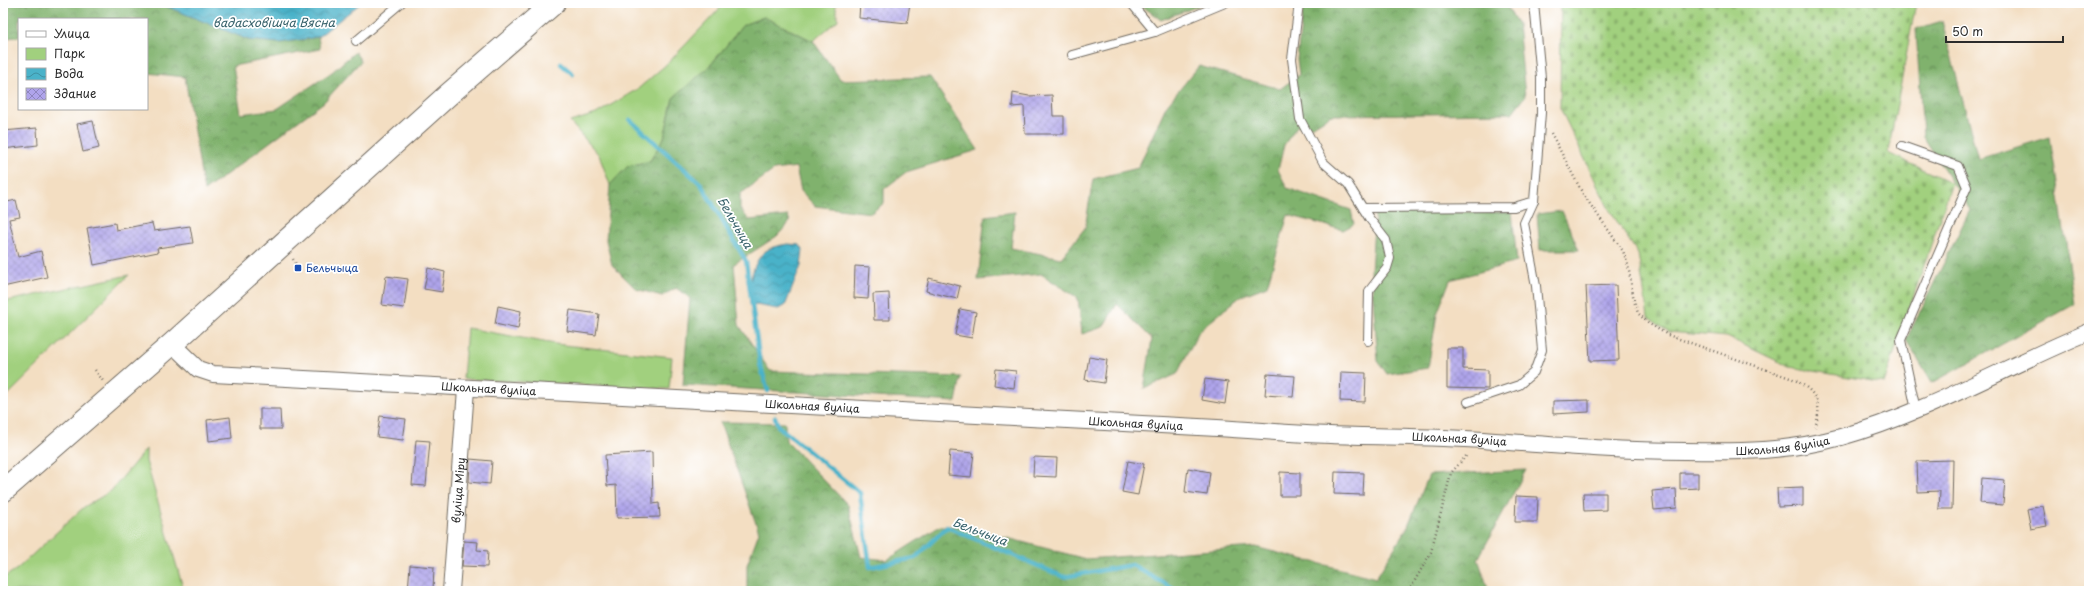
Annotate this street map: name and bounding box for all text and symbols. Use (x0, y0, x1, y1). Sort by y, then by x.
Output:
water label: вадасховішча Вясна (213, 13, 336, 31)
legend (18, 18, 148, 110)
scale bar (1946, 18, 2063, 44)
text: 50 m (1952, 22, 1983, 40)
text: Улица (54, 24, 90, 42)
text: Парк (54, 44, 86, 62)
text: Вода (54, 64, 84, 82)
text: Здание (54, 84, 96, 102)
water label: Бельчыца (714, 193, 758, 252)
place label: Бельчыца (306, 259, 359, 276)
marker: Бельчыца (293, 263, 303, 273)
street label: Школьная вуліца (441, 377, 537, 399)
street label: Школьная вуліца (764, 395, 860, 417)
street label: Школьная вуліца (1088, 412, 1184, 434)
street label: Школьная вуліца (1412, 428, 1508, 450)
street label: Школьная вуліца (1735, 431, 1832, 459)
street label: вуліца Міру (447, 457, 469, 524)
water label: Бельчыца (951, 512, 1011, 550)

